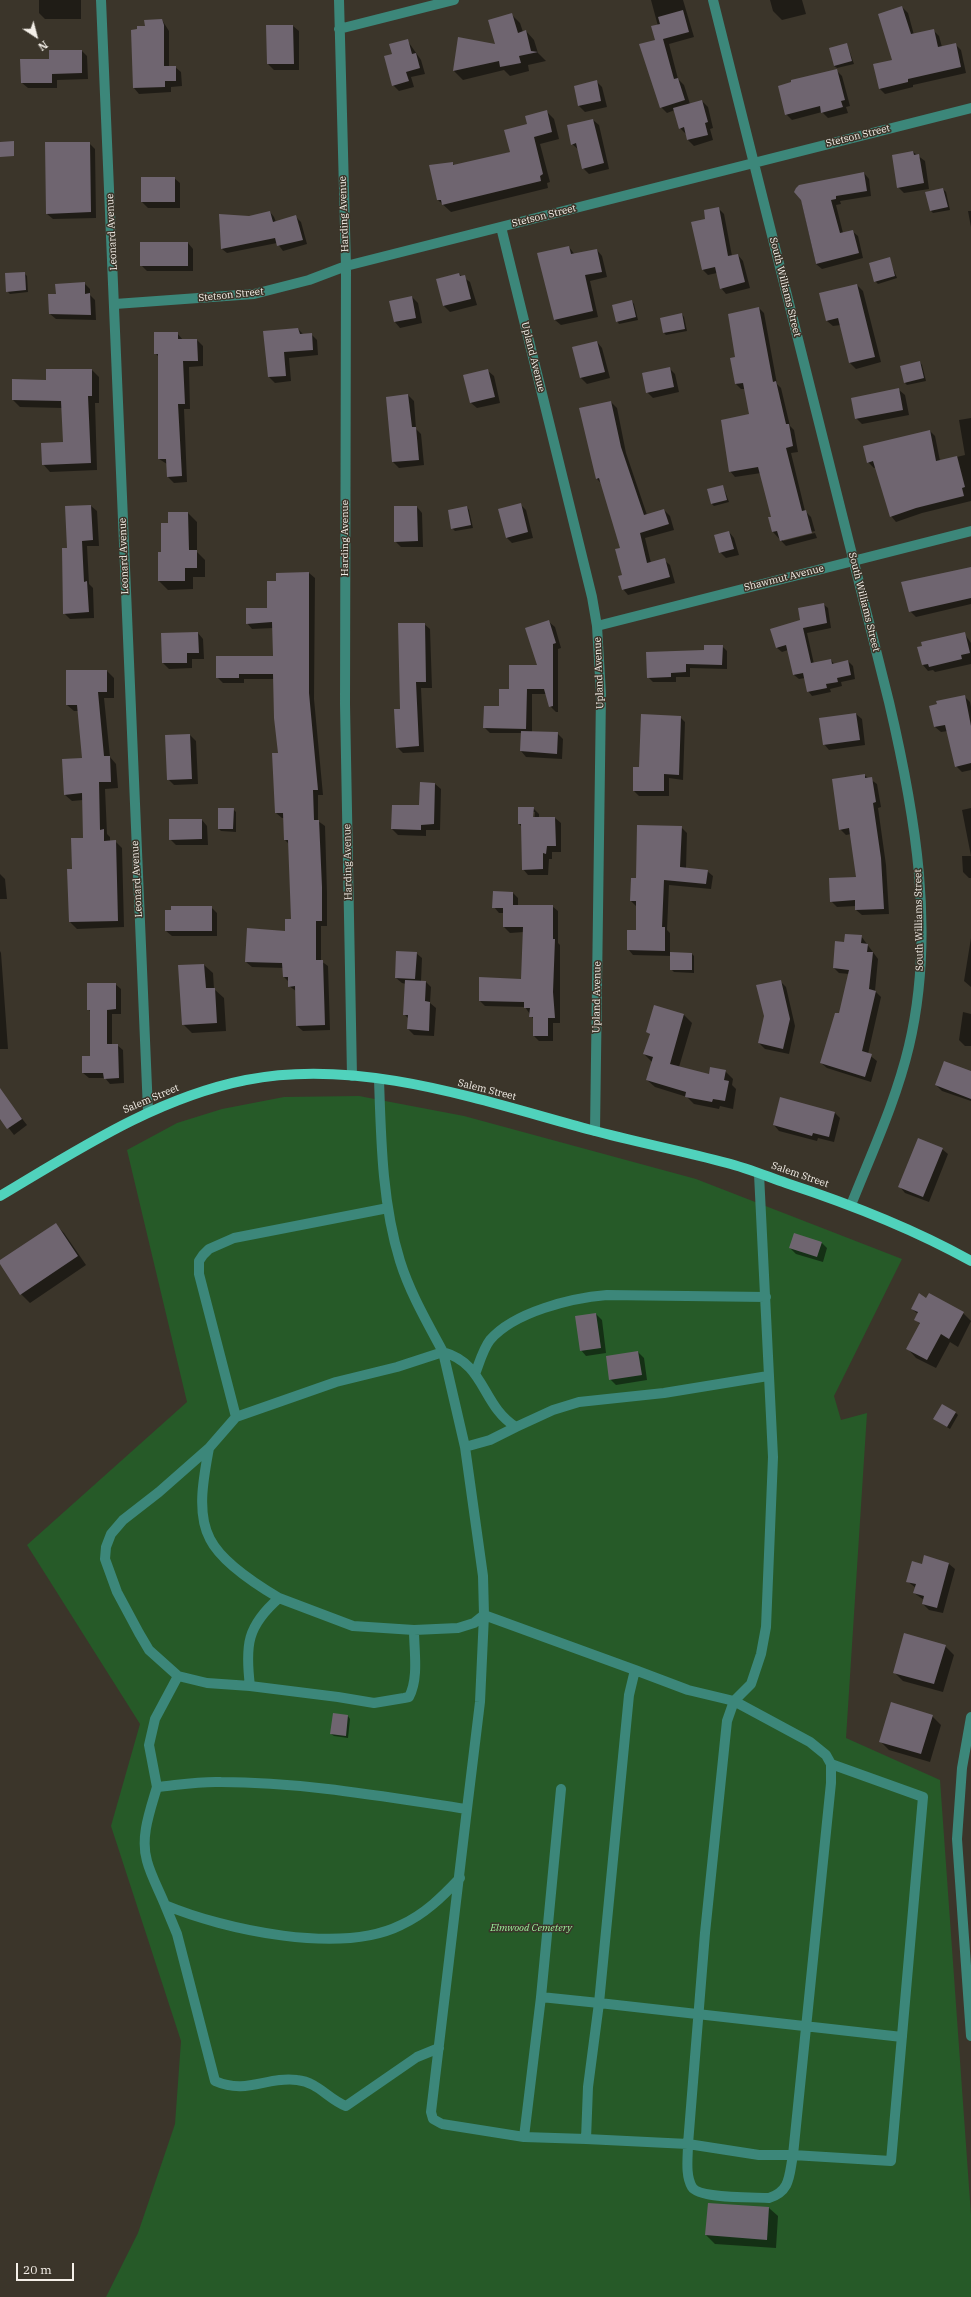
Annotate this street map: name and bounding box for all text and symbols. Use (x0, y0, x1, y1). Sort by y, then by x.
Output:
north arrow (16, 16, 56, 56)
text: N (35, 37, 51, 54)
street label: Stetson Street (825, 122, 891, 150)
street label: Harding Avenue (337, 176, 351, 252)
street label: Leonard Avenue (104, 193, 120, 271)
street label: Stetson Street (511, 202, 577, 230)
street label: South Williams Street (767, 236, 803, 338)
street label: Stetson Street (198, 286, 264, 304)
street label: Upland Avenue (518, 321, 548, 393)
street label: Harding Avenue (339, 500, 351, 576)
street label: Leonard Avenue (117, 517, 131, 595)
street label: South Williams Street (846, 551, 882, 653)
street label: Shawmut Avenue (743, 562, 825, 594)
street label: Upland Avenue (592, 637, 606, 709)
street label: Harding Avenue (341, 824, 355, 900)
street label: Leonard Avenue (129, 840, 145, 918)
street label: South Williams Street (912, 869, 926, 971)
street label: Upland Avenue (590, 961, 604, 1033)
street label: Salem Street (457, 1077, 517, 1103)
street label: Salem Street (121, 1082, 181, 1116)
street label: Salem Street (770, 1160, 830, 1190)
park label: Elmwood Cemetery (490, 1922, 572, 1934)
scale bar (18, 2255, 76, 2281)
text: 20 m (23, 2262, 52, 2277)

